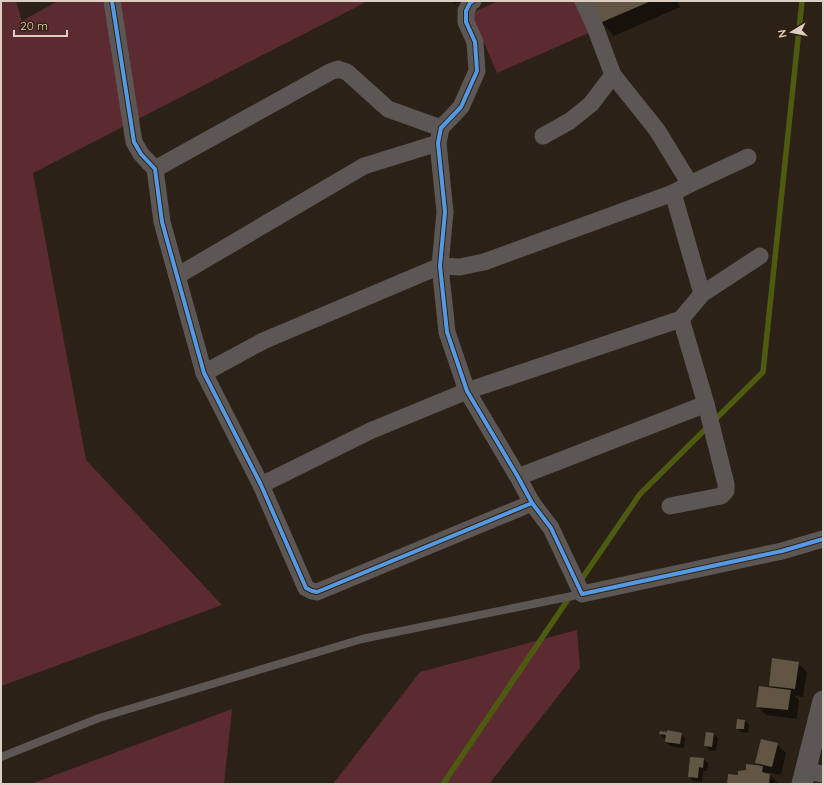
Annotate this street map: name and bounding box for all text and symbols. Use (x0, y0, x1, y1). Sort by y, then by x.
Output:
scale bar (14, 12, 67, 38)
north arrow (772, 12, 812, 52)
text: 20 m (20, 18, 48, 33)
text: N (775, 29, 790, 39)

